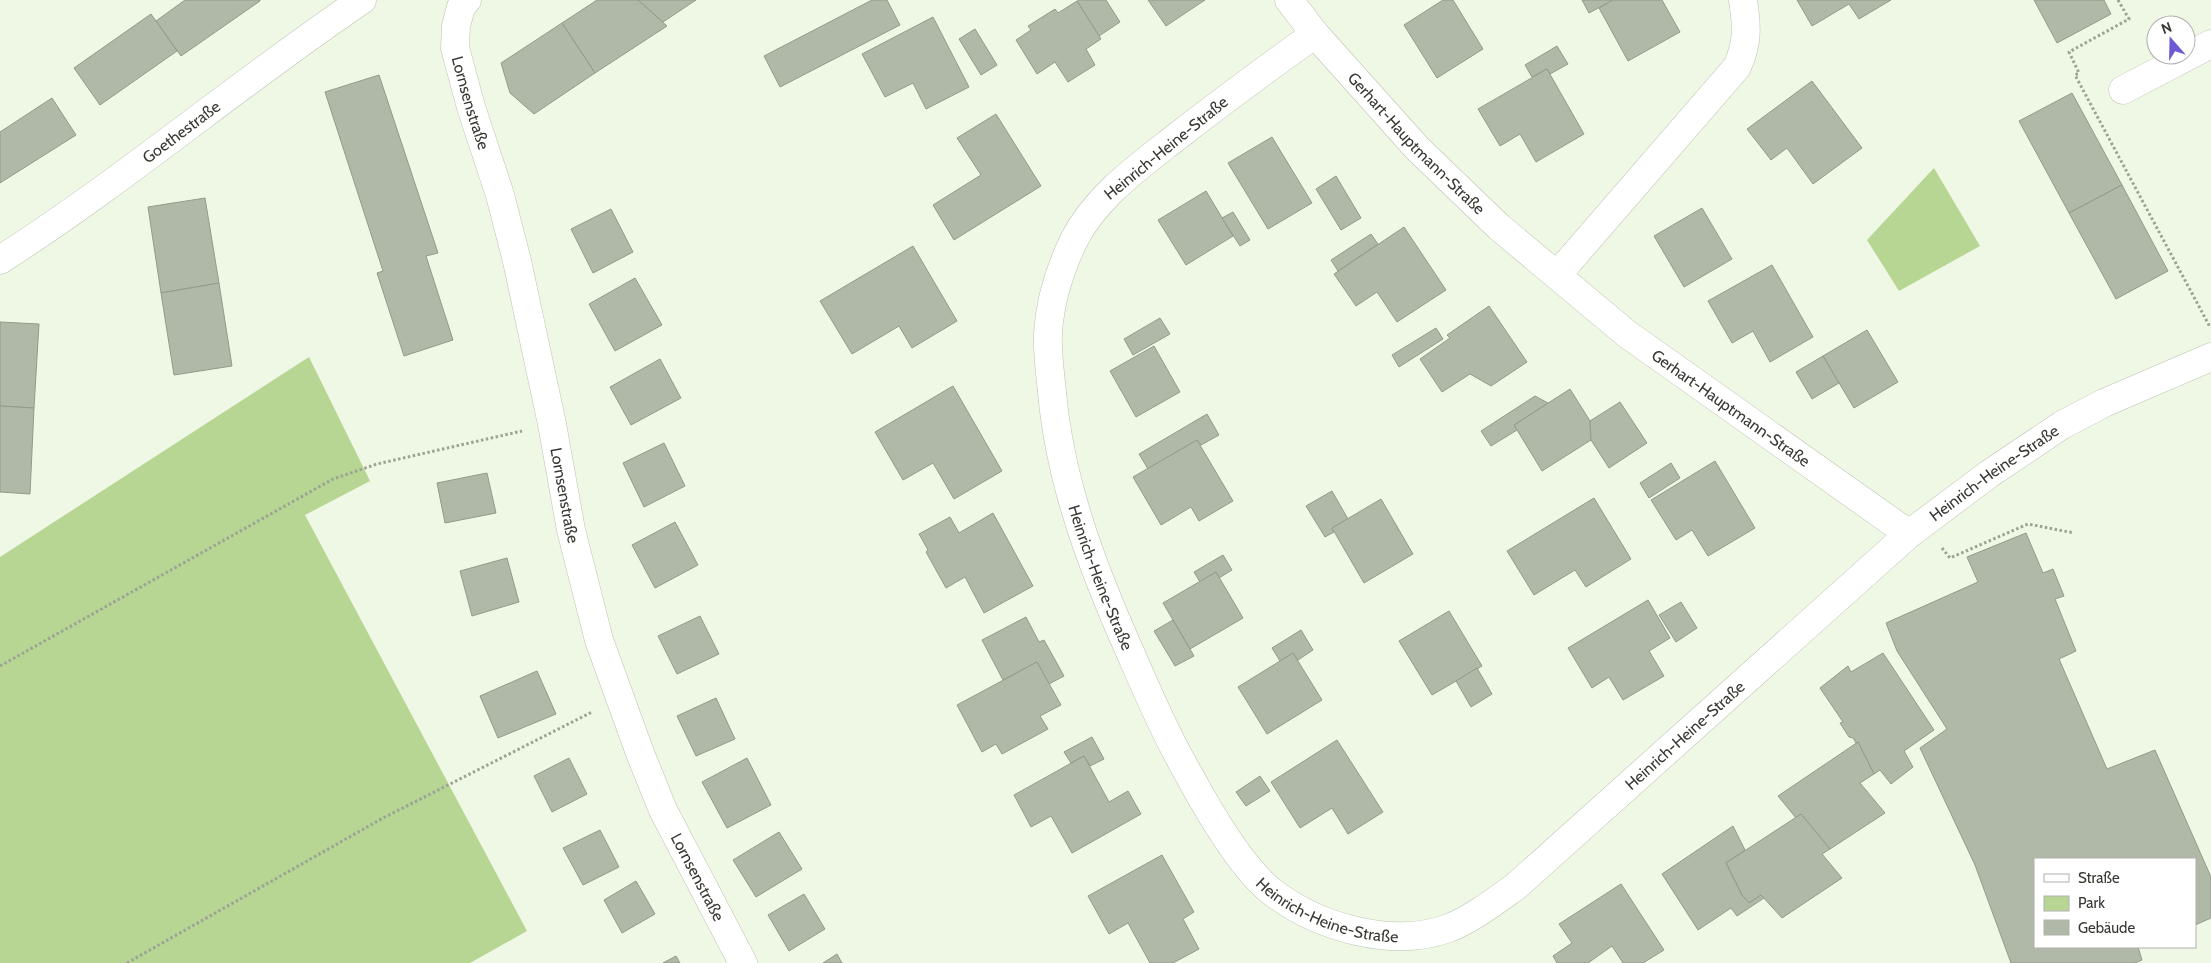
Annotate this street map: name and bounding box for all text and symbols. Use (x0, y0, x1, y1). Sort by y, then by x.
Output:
north arrow (2146, 15, 2196, 65)
text: N (2159, 18, 2174, 38)
street label: Lornsenstraße (448, 54, 494, 152)
street label: Gerhart-Hauptmann-Straße (1344, 68, 1489, 218)
street label: Heinrich-Heine-Straße (1100, 92, 1232, 204)
street label: Goethestraße (139, 96, 224, 167)
street label: Gerhart-Hauptmann-Straße (1648, 345, 1814, 470)
street label: Heinrich-Heine-Straße (1926, 421, 2062, 525)
street label: Lornsenstraße (547, 446, 583, 545)
street label: Heinrich-Heine-Straße (1065, 503, 1137, 653)
street label: Heinrich-Heine-Straße (1621, 677, 1748, 793)
street label: Lornsenstraße (667, 830, 729, 924)
legend (2034, 858, 2196, 948)
text: Straße (2078, 869, 2120, 887)
street label: Heinrich-Heine-Straße (1252, 873, 1399, 946)
text: Park (2078, 894, 2105, 912)
text: Gebäude (2078, 919, 2135, 937)

